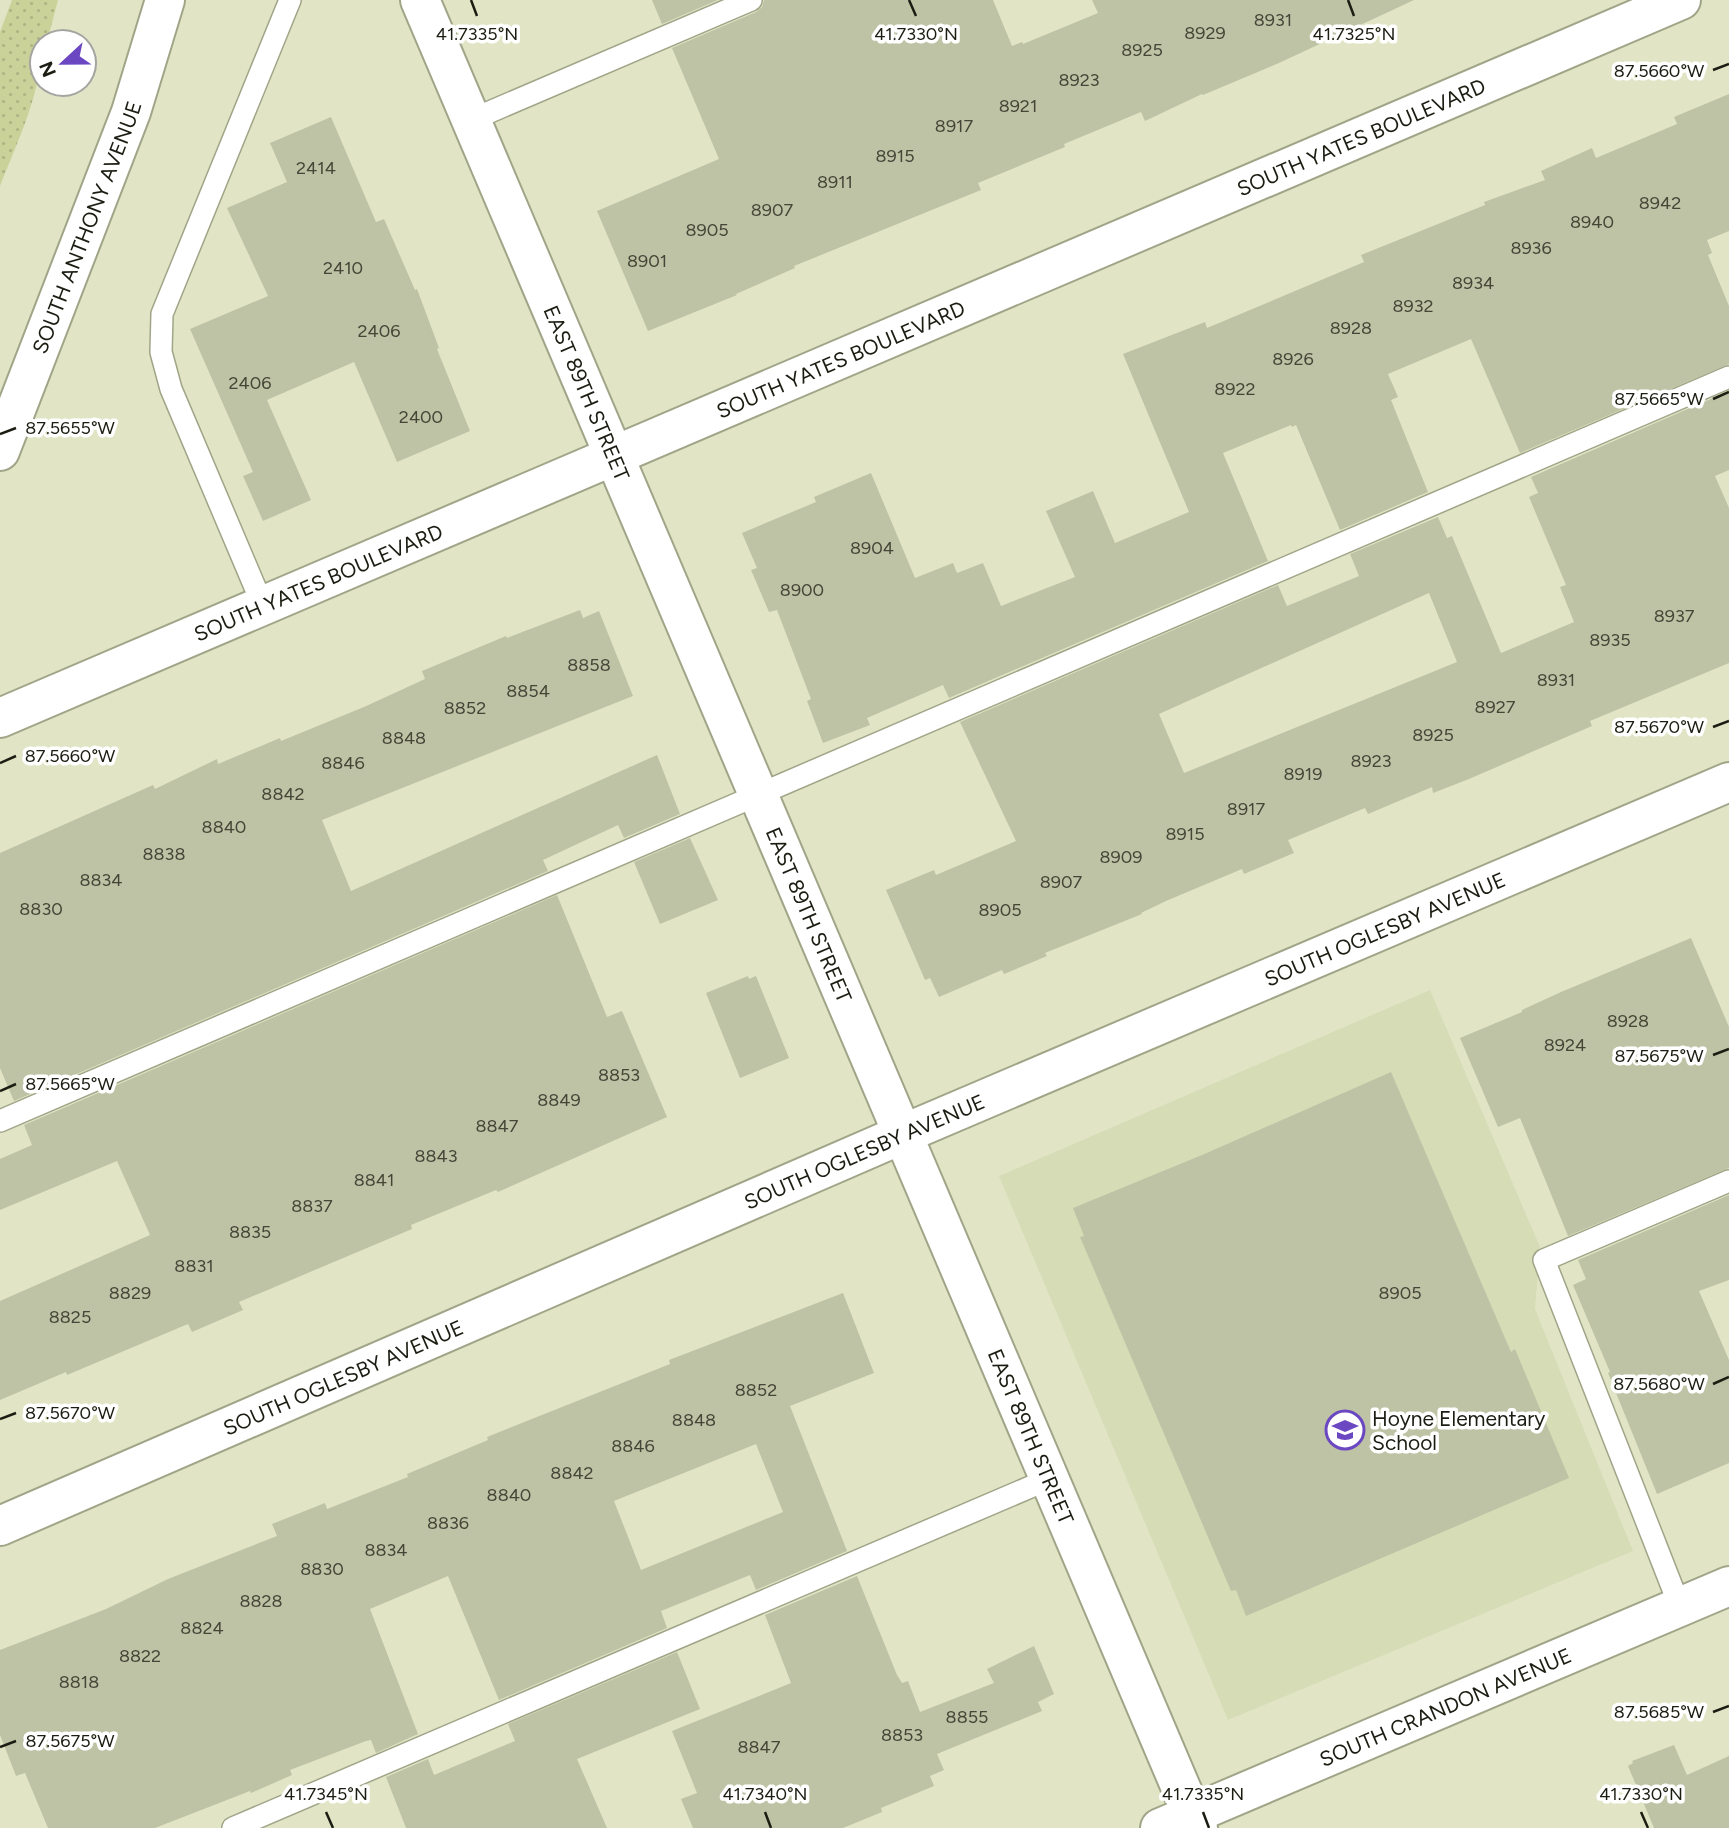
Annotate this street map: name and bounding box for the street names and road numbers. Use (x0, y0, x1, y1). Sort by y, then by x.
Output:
street label: SOUTH YATES BOULEVARD (1233, 73, 1489, 201)
street label: SOUTH ANTHONY AVENUE (26, 98, 146, 357)
street label: SOUTH YATES BOULEVARD (712, 295, 969, 423)
street label: EAST 89TH STREET (539, 302, 636, 485)
street label: SOUTH YATES BOULEVARD (190, 518, 446, 646)
street label: EAST 89TH STREET (761, 823, 858, 1006)
street label: SOUTH OGLESBY AVENUE (1260, 866, 1509, 991)
street label: SOUTH OGLESBY AVENUE (740, 1088, 988, 1214)
street label: SOUTH OGLESBY AVENUE (219, 1314, 467, 1440)
street label: EAST 89TH STREET (983, 1345, 1080, 1528)
street label: SOUTH CRANDON AVENUE (1316, 1642, 1575, 1771)

